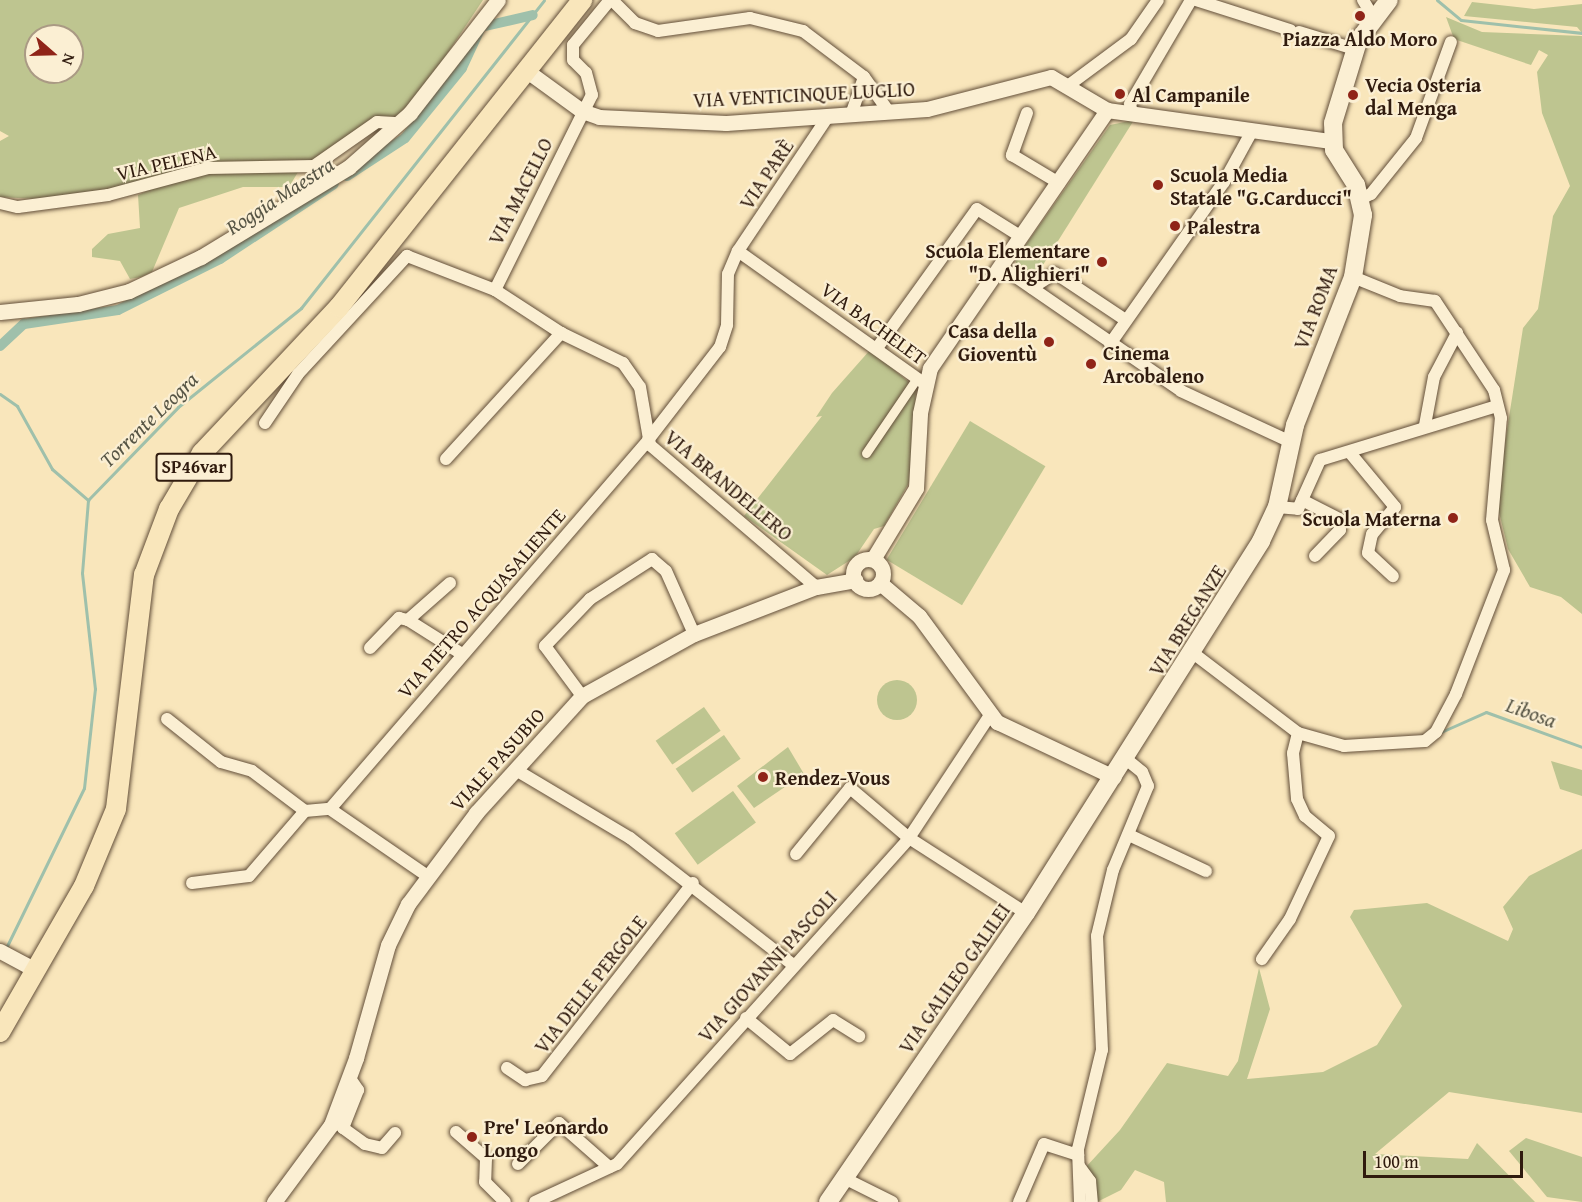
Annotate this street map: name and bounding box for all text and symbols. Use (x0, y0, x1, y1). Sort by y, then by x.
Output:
marker: Piazza Aldo Moro (1353, 9, 1367, 23)
north arrow (24, 24, 84, 84)
place label: Piazza Aldo Moro (1283, 26, 1437, 50)
text: N (56, 50, 82, 69)
place label: Vecia Osteria dal Menga (1365, 72, 1481, 119)
street label: VIA VENTICINQUE LUGLIO (692, 76, 916, 112)
place label: Al Campanile (1132, 82, 1250, 106)
marker: Al Campanile (1113, 87, 1127, 101)
marker: Vecia Osteria dal Menga (1346, 88, 1360, 102)
street label: VIA MACELLO (483, 134, 557, 248)
street label: VIA PARÈ (734, 134, 798, 214)
street label: VIA PELENA (114, 139, 218, 185)
water label: Roggia Maestra (221, 152, 339, 240)
place label: Scuola Media Statale "G.Carducci" (1170, 162, 1352, 209)
marker: Scuola Media Statale "G.Carducci" (1151, 178, 1165, 192)
place label: Palestra (1187, 214, 1260, 238)
marker: Palestra (1168, 219, 1182, 233)
place label: Scuola Elementare "D. Alighieri" (925, 238, 1090, 285)
marker: Scuola Elementare "D. Alighieri" (1095, 255, 1109, 269)
street label: VIA ROMA (1288, 262, 1342, 352)
street label: VIA BACHELET (817, 277, 931, 369)
place label: Casa della Gioventù (948, 318, 1037, 365)
marker: Casa della Gioventù (1042, 335, 1056, 349)
place label: Cinema Arcobaleno (1103, 340, 1204, 387)
marker: Cinema Arcobaleno (1084, 357, 1098, 371)
water label: Torrente Leogra (95, 367, 203, 473)
street label: VIA BRANDELLERO (660, 425, 798, 545)
road number: SP46var (155, 452, 233, 482)
street label: VIA PIETRO ACQUASALIENTE (392, 503, 570, 703)
place label: Scuola Materna (1302, 506, 1441, 530)
marker: Scuola Materna (1446, 511, 1460, 525)
street label: VIA BREGANZE (1143, 560, 1231, 680)
water label: Libosa (1503, 692, 1559, 734)
street label: VIALE PASUBIO (445, 703, 549, 815)
place label: Rendez-Vous (775, 765, 890, 789)
marker: Rendez-Vous (756, 770, 770, 784)
street label: VIA GIOVANNI PASCOLI (693, 885, 841, 1047)
street label: VIA GALILEO GALILEI (893, 898, 1015, 1058)
street label: VIA DELLE PERGOLE (529, 910, 651, 1058)
place label: Pre' Leonardo Longo (484, 1114, 608, 1161)
marker: Pre' Leonardo Longo (465, 1130, 479, 1144)
scale bar (1366, 1139, 1526, 1177)
text: 100 m (1374, 1148, 1419, 1175)

